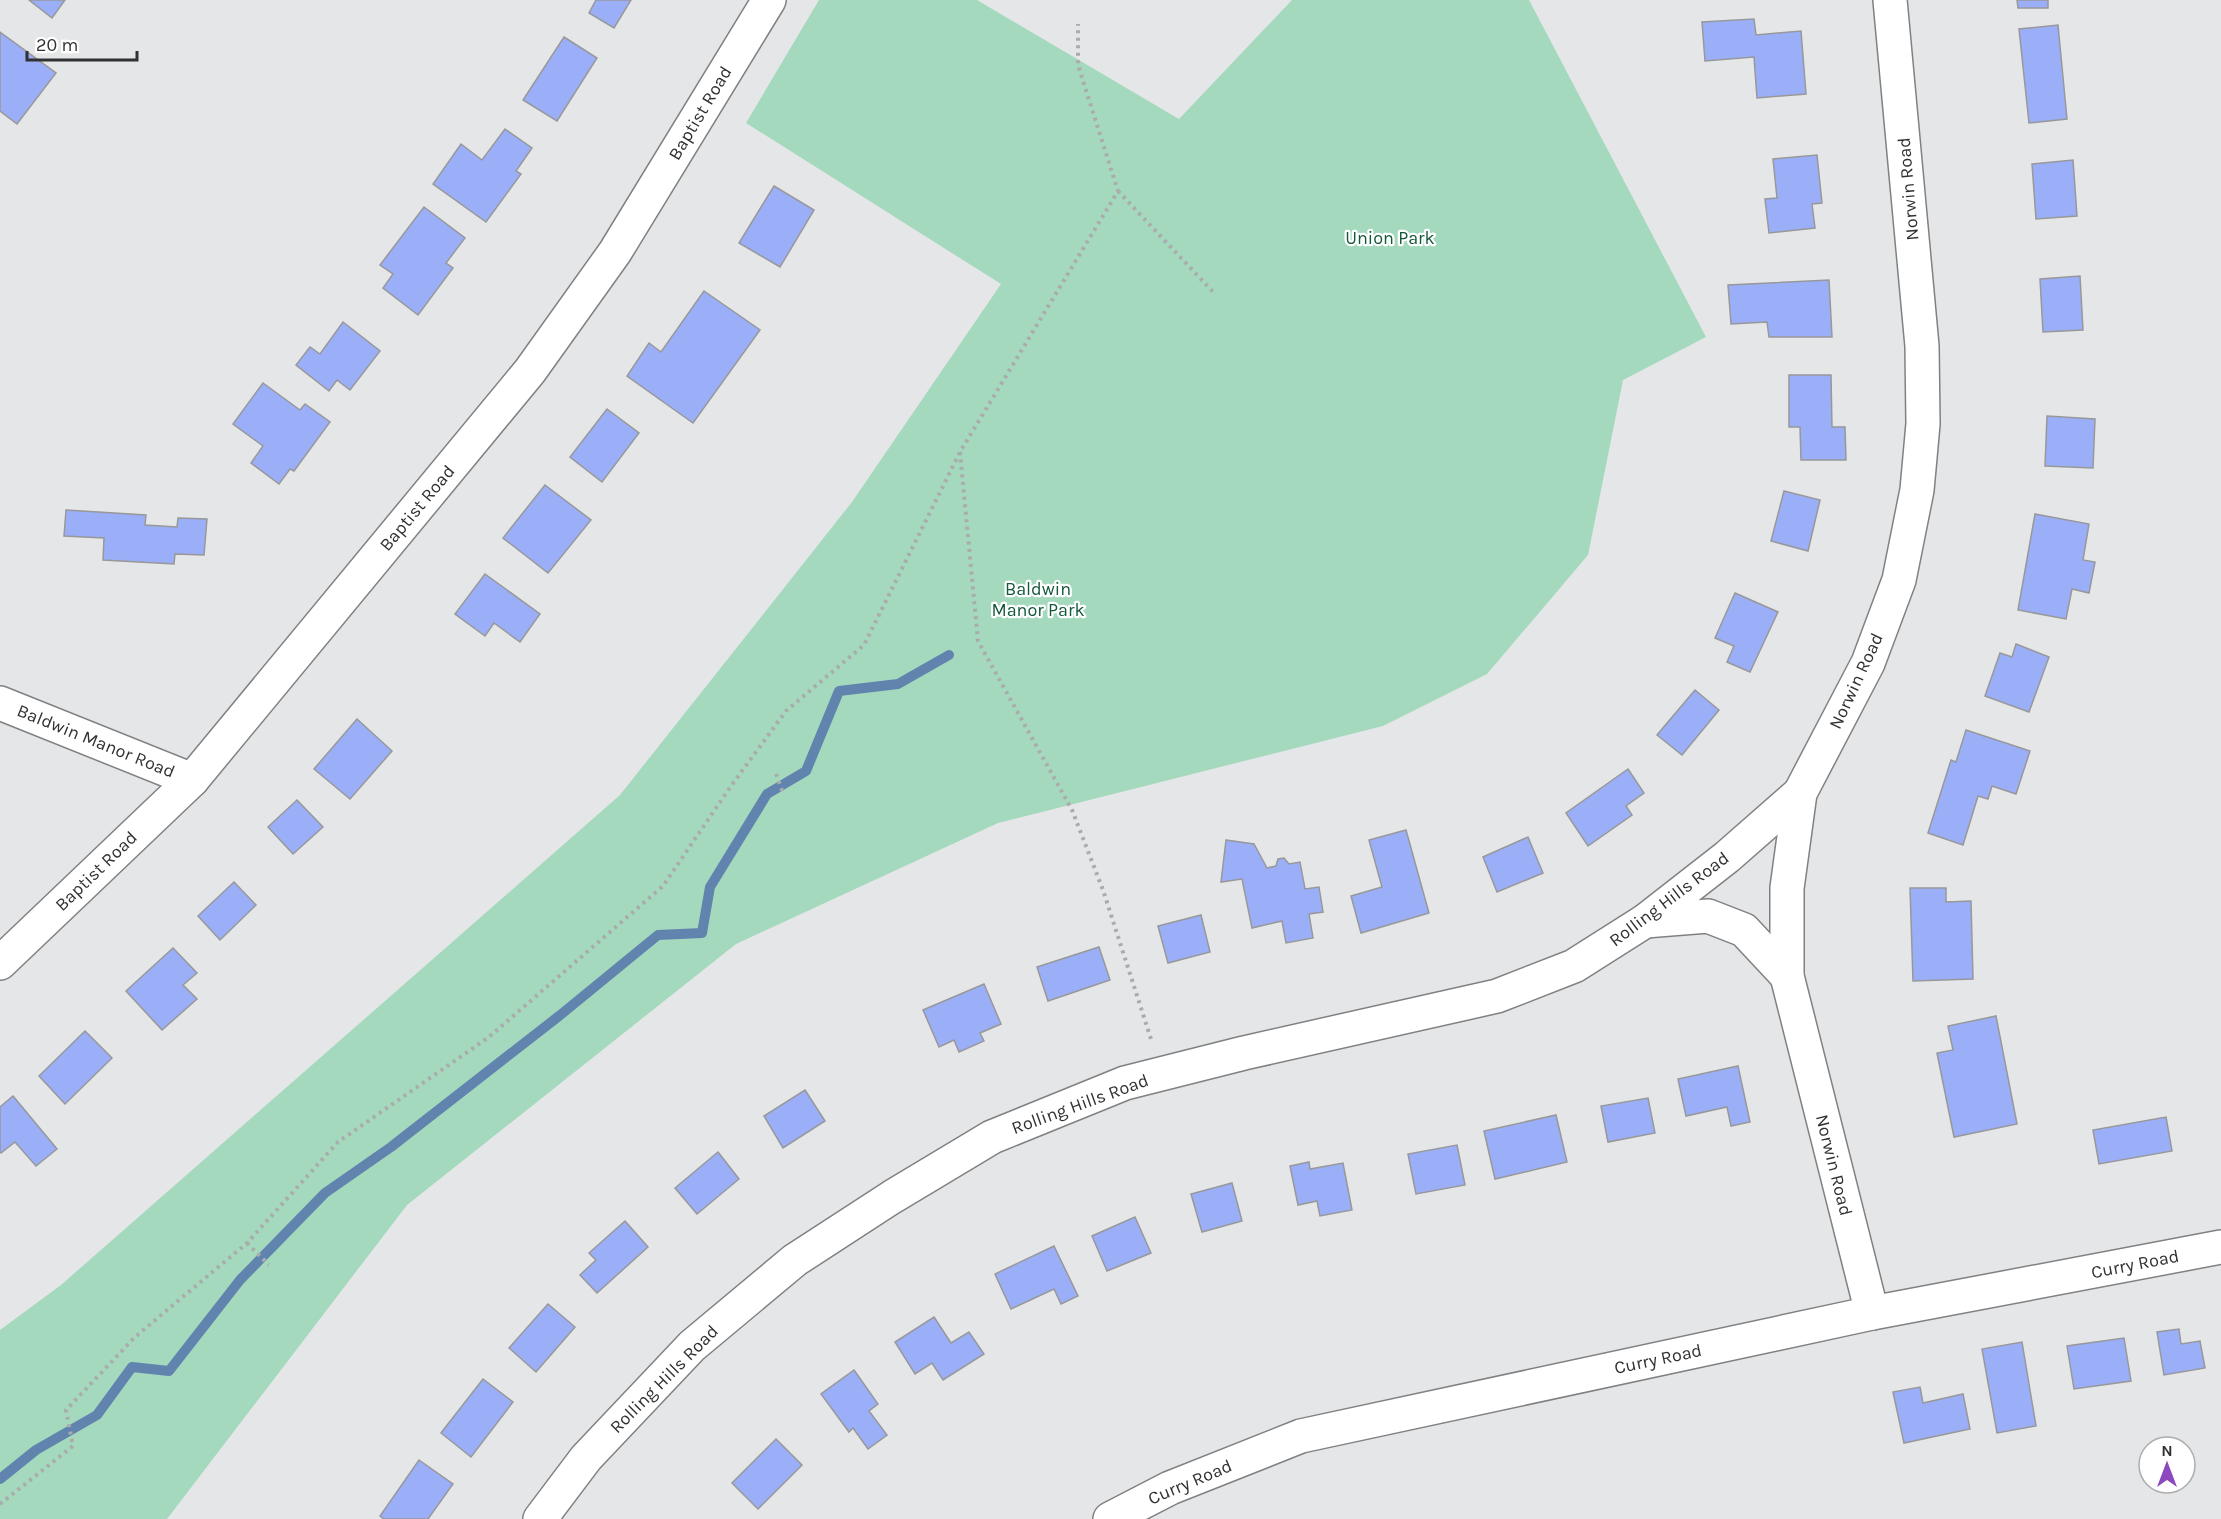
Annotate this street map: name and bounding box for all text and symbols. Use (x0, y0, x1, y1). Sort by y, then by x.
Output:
scale bar (27, 24, 136, 62)
text: 20 m (36, 34, 78, 56)
street label: Baptist Road (663, 62, 737, 164)
street label: Norwin Road (1893, 136, 1923, 242)
park label: Union Park (1345, 227, 1435, 249)
street label: Baptist Road (375, 460, 459, 556)
park label: Baldwin Manor Park (991, 578, 1085, 621)
street label: Norwin Road (1824, 629, 1888, 733)
street label: Baldwin Manor Road (14, 699, 178, 783)
street label: Baptist Road (50, 826, 142, 916)
street label: Rolling Hills Road (1605, 847, 1733, 951)
street label: Rolling Hills Road (1008, 1069, 1152, 1139)
street label: Norwin Road (1811, 1112, 1857, 1218)
street label: Curry Road (2089, 1245, 2181, 1283)
street label: Rolling Hills Road (605, 1320, 723, 1438)
street label: Curry Road (1612, 1339, 1704, 1379)
north arrow (2137, 1435, 2197, 1495)
text: N (2161, 1441, 2173, 1460)
street label: Curry Road (1145, 1454, 1235, 1510)

